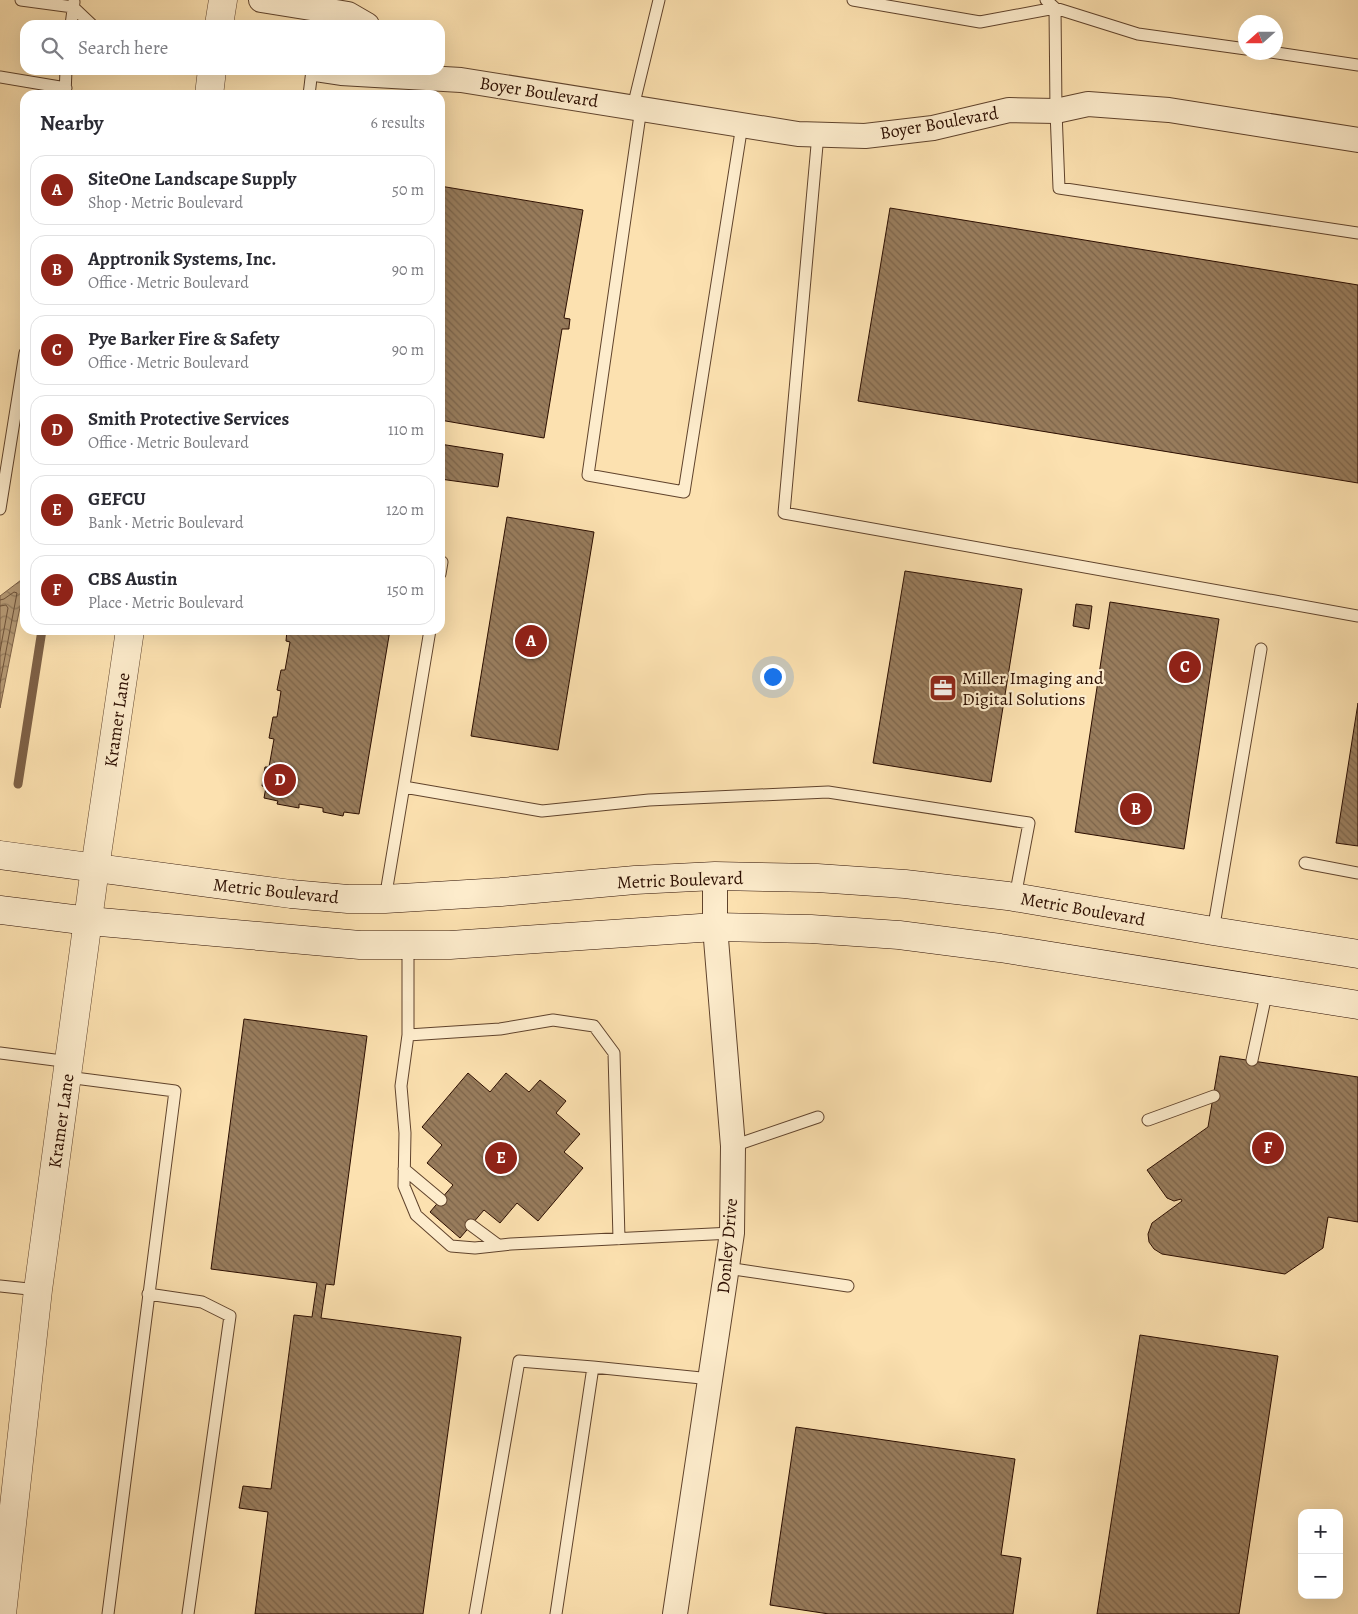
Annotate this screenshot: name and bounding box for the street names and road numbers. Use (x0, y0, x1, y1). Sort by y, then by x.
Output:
street label: Boyer Boulevard (478, 71, 600, 113)
street label: Boyer Boulevard (878, 101, 1000, 145)
street label: Kramer Lane (98, 671, 136, 769)
street label: Metric Boulevard (616, 866, 744, 894)
street label: Metric Boulevard (212, 872, 340, 910)
street label: Metric Boulevard (1019, 886, 1148, 932)
street label: Kramer Lane (42, 1072, 80, 1170)
street label: Donley Drive (711, 1197, 743, 1295)

